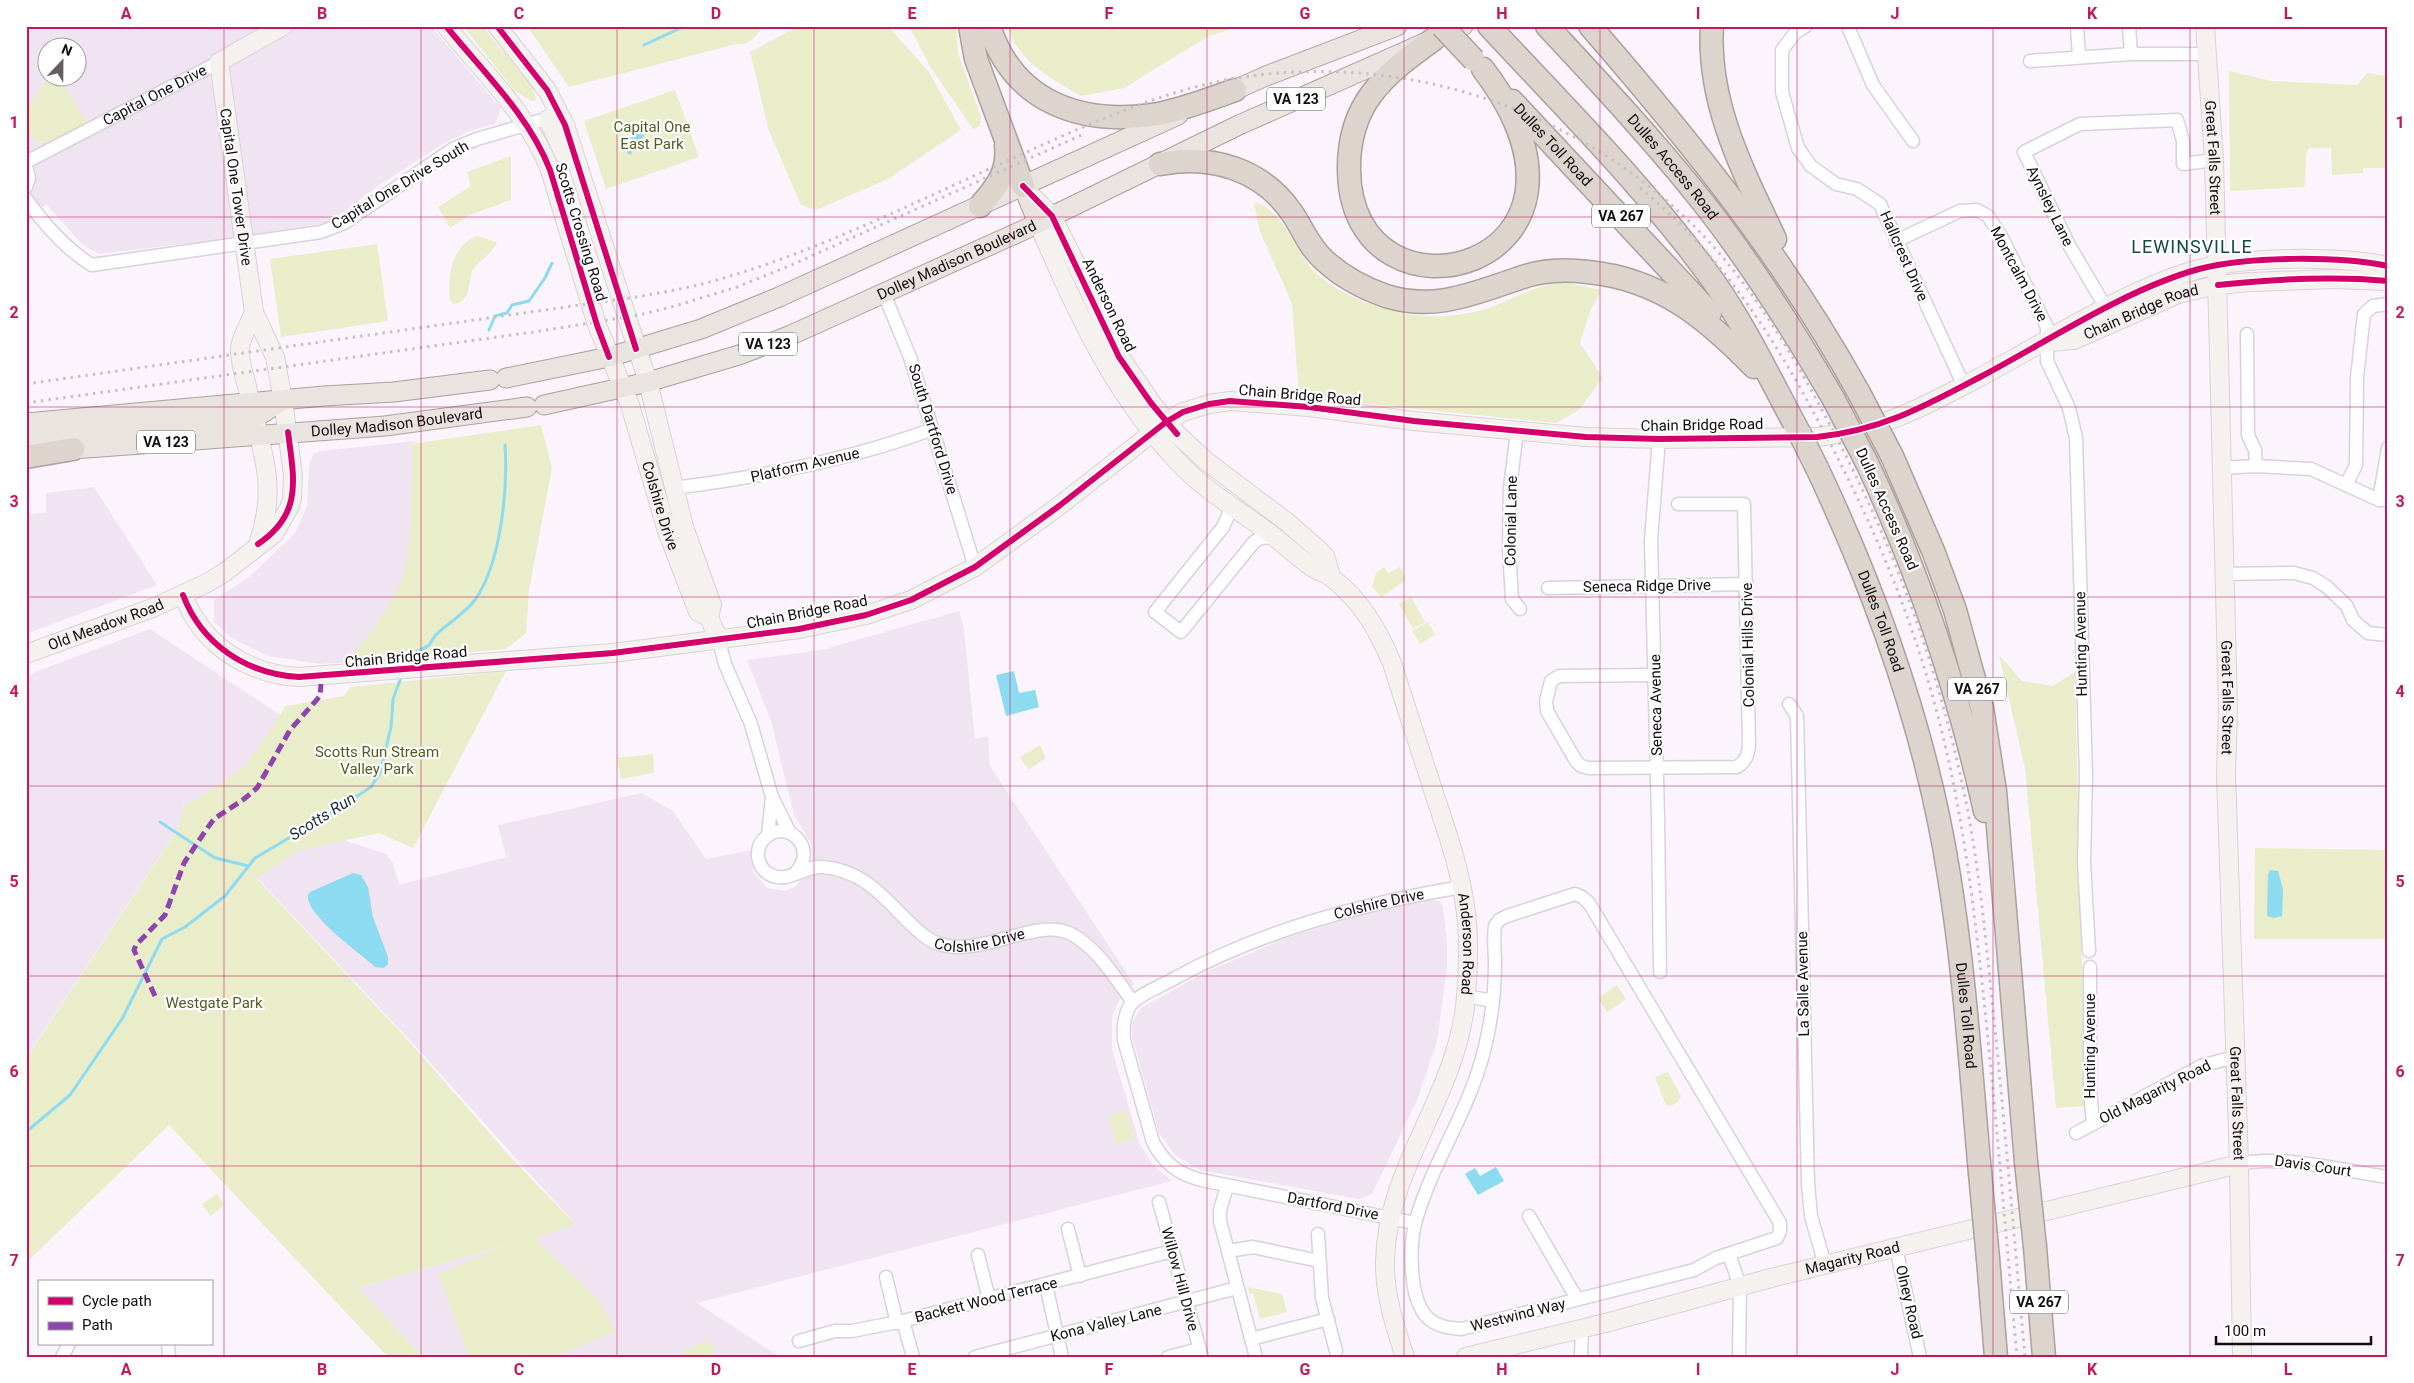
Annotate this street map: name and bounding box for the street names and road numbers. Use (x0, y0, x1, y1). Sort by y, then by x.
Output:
street label: Capital One Drive (100, 61, 210, 130)
road number: VA 123 (1267, 88, 1325, 110)
street label: Dulles Toll Road (1510, 100, 1596, 190)
street label: Great Falls Street (2201, 100, 2224, 215)
street label: Capital One Tower Drive (216, 107, 256, 267)
street label: Dulles Access Road (1623, 111, 1722, 223)
street label: Capital One Drive South (328, 137, 472, 233)
street label: Scotts Crossing Road (551, 161, 611, 303)
street label: Aynsley Lane (2023, 163, 2077, 249)
road number: VA 267 (1592, 205, 1650, 228)
street label: Hallcrest Drive (1876, 208, 1932, 304)
street label: Dolley Madison Boulevard (874, 216, 1039, 304)
street label: Montcalm Drive (1986, 223, 2052, 325)
street label: Anderson Road (1078, 255, 1140, 355)
street label: Chain Bridge Road (2081, 281, 2200, 344)
road number: VA 123 (739, 332, 797, 356)
street label: South Dartford Drive (905, 362, 961, 496)
street label: Chain Bridge Road (1238, 381, 1362, 409)
street label: Dolley Madison Boulevard (310, 404, 484, 440)
street label: Chain Bridge Road (1640, 415, 1764, 435)
road number: VA 123 (137, 431, 195, 454)
street label: Platform Avenue (749, 444, 861, 486)
street label: Dulles Access Road (1852, 445, 1922, 573)
street label: Colshire Drive (638, 459, 682, 553)
street label: Colonial Lane (1501, 476, 1521, 566)
street label: Dulles Toll Road (1854, 568, 1907, 674)
street label: Seneca Ridge Drive (1583, 576, 1711, 596)
street label: Colonial Hills Drive (1738, 582, 1758, 708)
street label: Chain Bridge Road (745, 591, 869, 633)
street label: Hunting Avenue (2071, 591, 2091, 697)
street label: Old Meadow Road (45, 595, 167, 654)
street label: Great Falls Street (2217, 640, 2237, 755)
street label: Chain Bridge Road (344, 643, 468, 671)
street label: Seneca Avenue (1646, 654, 1666, 756)
road number: VA 267 (1948, 678, 2006, 701)
street label: Colshire Drive (1332, 885, 1426, 923)
street label: Anderson Road (1454, 891, 1477, 996)
street label: Colshire Drive (932, 924, 1027, 956)
street label: La Salle Avenue (1793, 931, 1813, 1037)
street label: Dulles Toll Road (1952, 962, 1980, 1070)
street label: Hunting Avenue (2081, 993, 2099, 1099)
street label: Great Falls Street (2226, 1046, 2248, 1161)
street label: Old Magarity Road (2096, 1056, 2214, 1128)
street label: Davis Court (2274, 1152, 2353, 1180)
street label: Dartford Drive (1286, 1188, 1380, 1224)
street label: Willow Hill Drive (1157, 1225, 1203, 1333)
street label: Magarity Road (1803, 1238, 1902, 1278)
street label: Olney Road (1892, 1263, 1926, 1341)
street label: Backett Wood Terrace (913, 1274, 1059, 1326)
road number: VA 267 (2010, 1290, 2068, 1314)
street label: Westwind Way (1469, 1295, 1567, 1335)
street label: Kona Valley Lane (1049, 1300, 1163, 1345)

